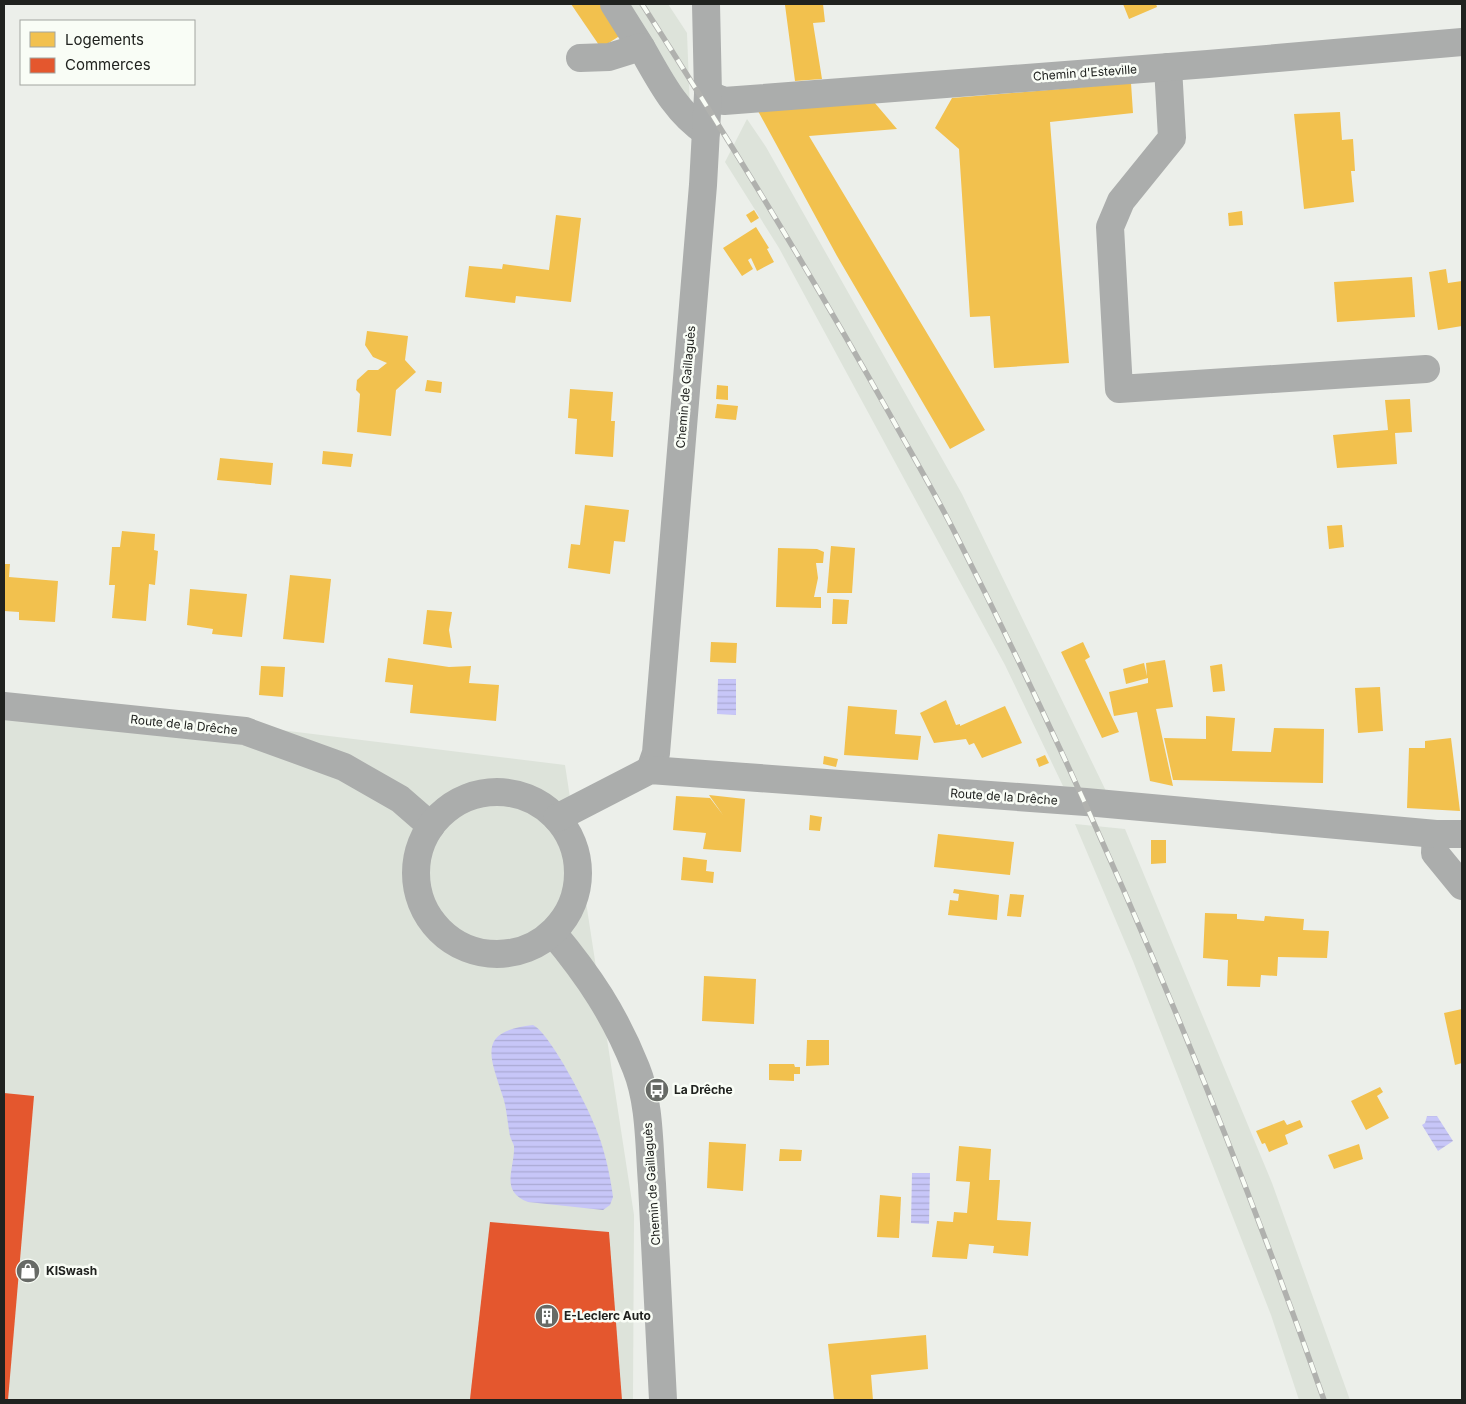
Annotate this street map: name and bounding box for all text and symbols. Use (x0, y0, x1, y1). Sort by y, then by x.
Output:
legend (20, 20, 195, 85)
text: Logements (65, 30, 144, 49)
text: Commerces (65, 55, 151, 74)
street label: Chemin d'Esteville (1032, 61, 1137, 84)
street label: Chemin de Gaillaguès (673, 325, 698, 449)
street label: Route de la Drêche (130, 711, 238, 738)
street label: Route de la Drêche (950, 785, 1058, 808)
bus stop icon: La Drêche (644, 1077, 670, 1103)
place label: La Drêche (674, 1082, 733, 1097)
street label: Chemin de Gaillaguès (640, 1122, 663, 1246)
shop icon: KISwash (15, 1258, 41, 1284)
place label: KISwash (46, 1263, 97, 1278)
building icon: E-Leclerc Auto (534, 1303, 560, 1329)
place label: E-Leclerc Auto (564, 1308, 651, 1323)

